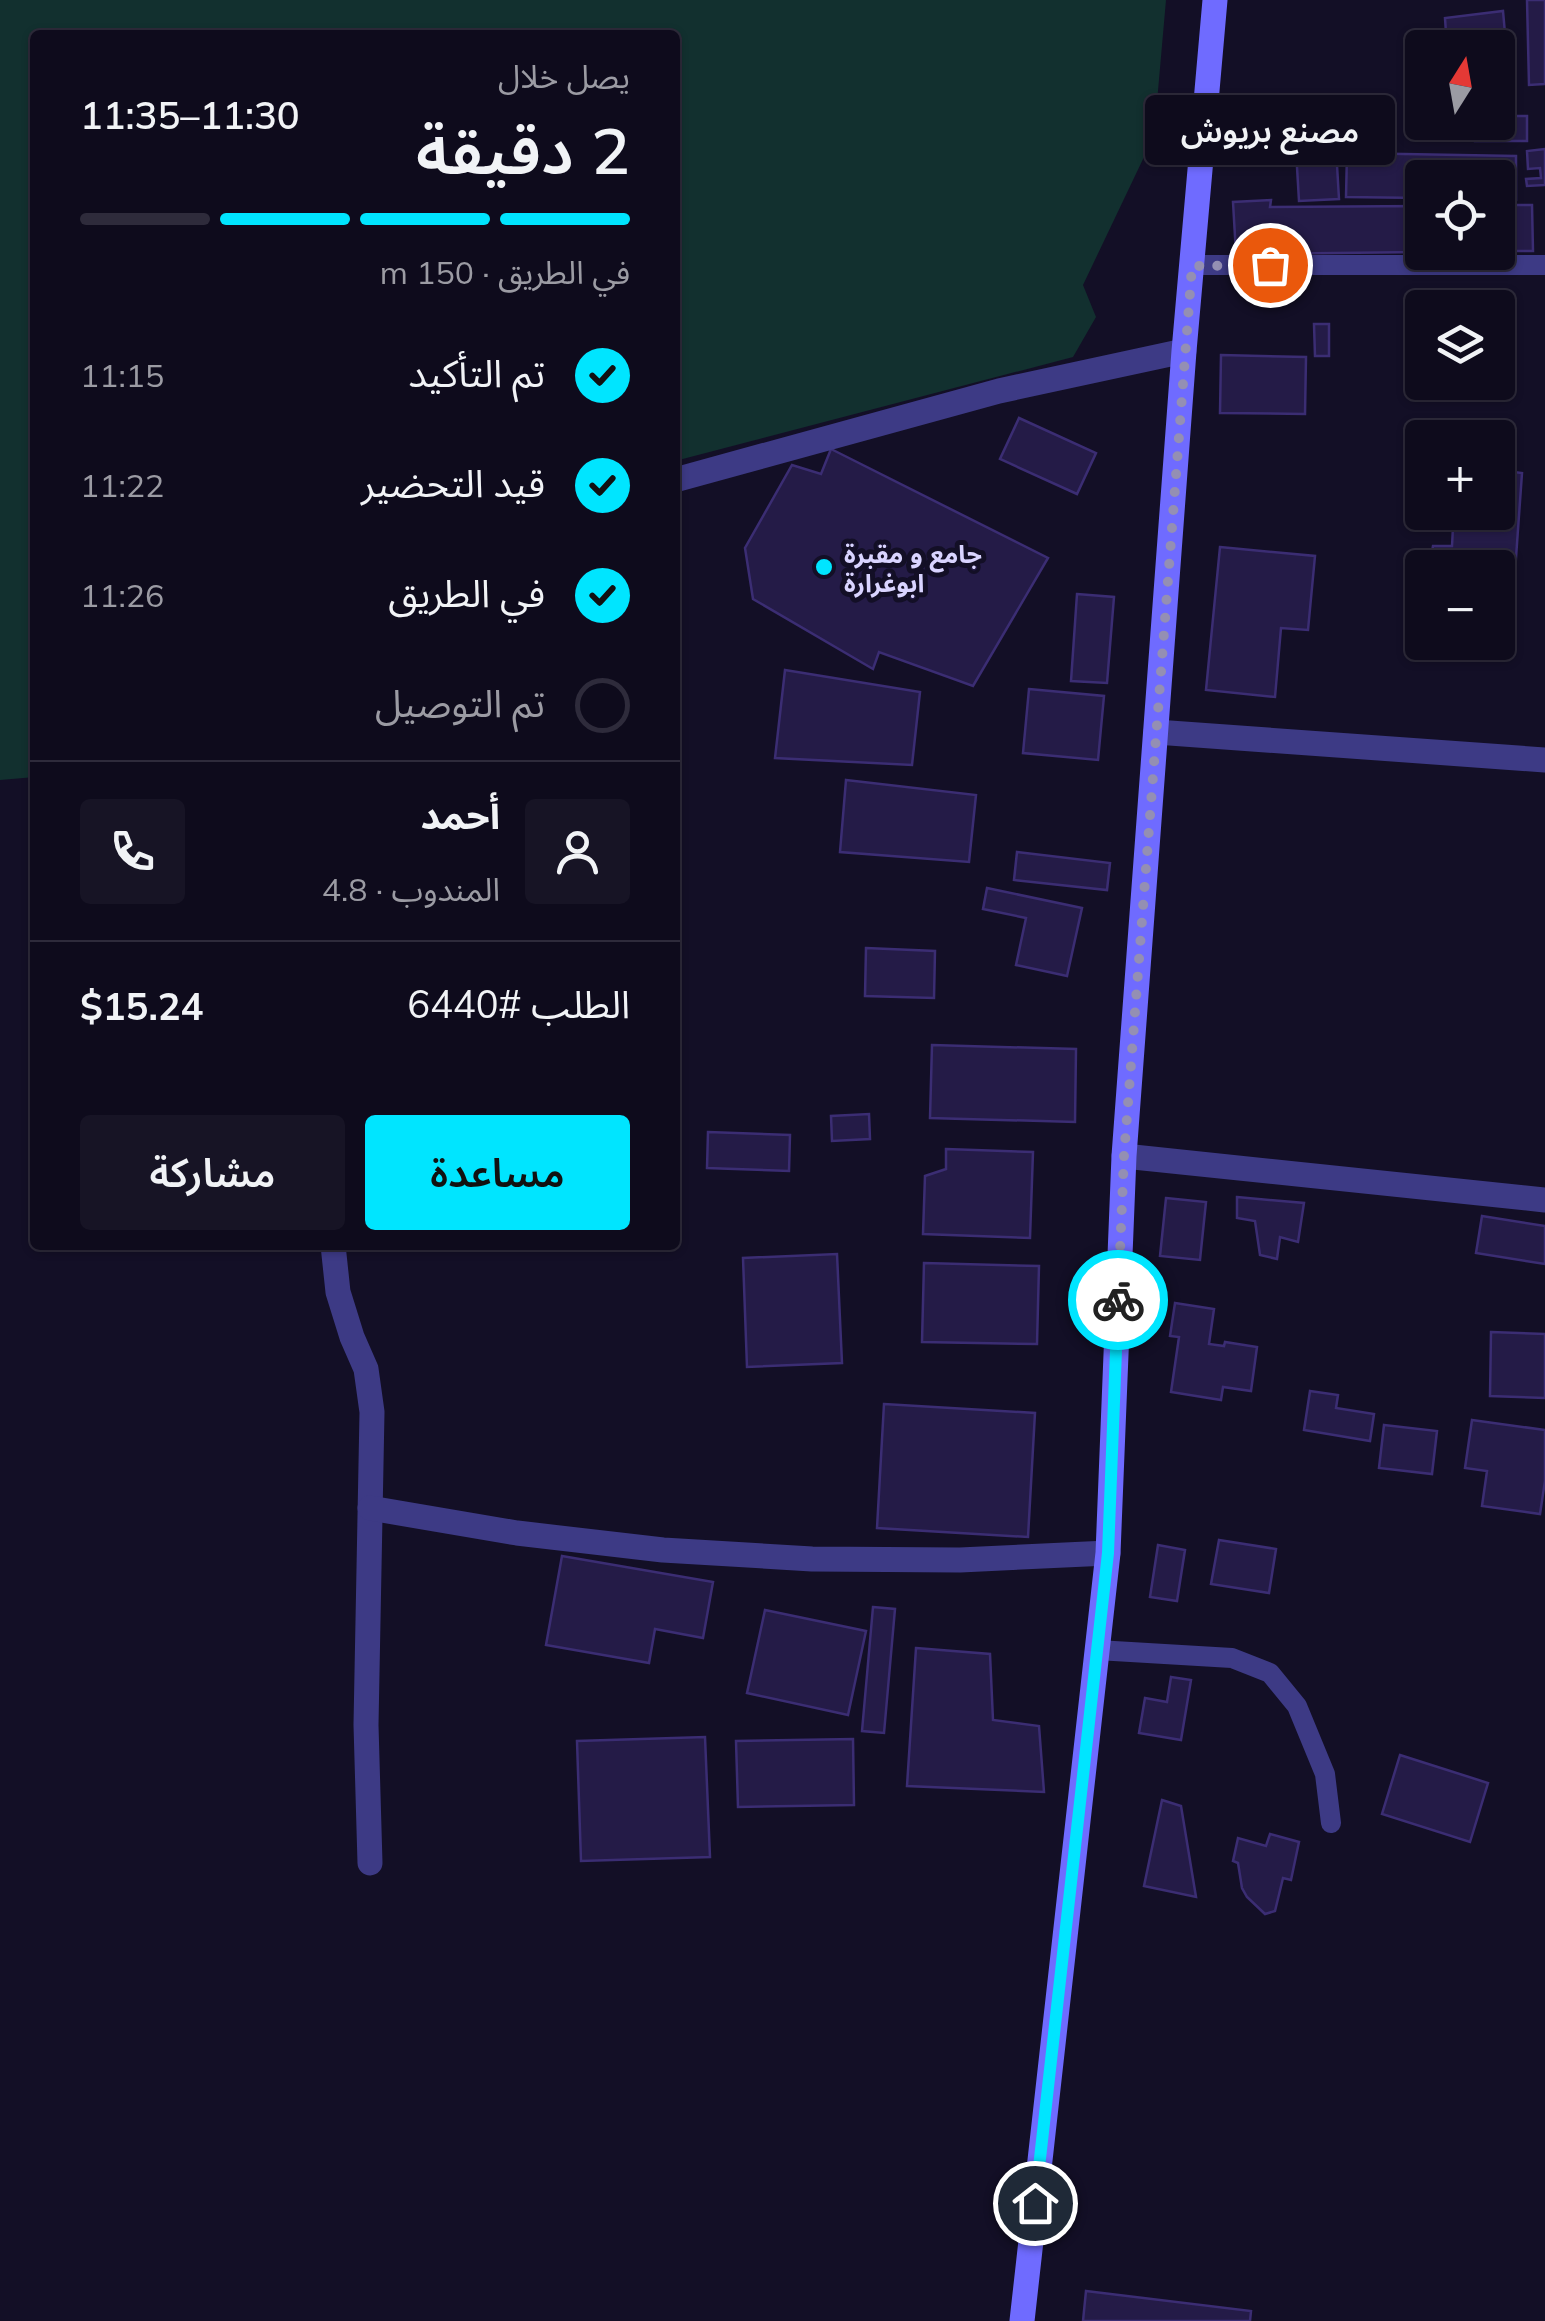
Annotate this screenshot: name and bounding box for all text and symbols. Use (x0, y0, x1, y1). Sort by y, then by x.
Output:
north arrow (1405, 30, 1515, 140)
map controls (1405, 30, 1515, 660)
text: يصل خلال (498, 56, 630, 96)
text: 11:30–11:35 (80, 91, 300, 139)
callout: مصنع بريوش (1145, 95, 1395, 165)
text: 2 دقيقة (416, 109, 630, 190)
text: مصنع بريوش (1181, 110, 1359, 150)
button: locate (1405, 160, 1515, 270)
pin (1228, 223, 1313, 308)
icon: bag (1243, 238, 1298, 293)
text: في الطريق · 150 m (380, 252, 630, 292)
button: layers (1405, 290, 1515, 400)
icon: check (575, 348, 630, 403)
text: تم التأكيد (408, 349, 545, 397)
text: 11:15 (80, 355, 164, 395)
button: + (1405, 420, 1515, 530)
icon: check (575, 458, 630, 513)
text: قيد التحضير (361, 459, 545, 507)
text: 11:22 (80, 465, 164, 505)
place label: جامع و مقبرة ابوغرارة (844, 538, 982, 598)
button: − (1405, 550, 1515, 660)
marker: جامع و مقبرة ابوغرارة (813, 556, 835, 578)
icon: check (575, 568, 630, 623)
text: في الطريق (388, 569, 545, 617)
text: 11:26 (80, 575, 164, 615)
text: تم التوصيل (375, 679, 545, 727)
text: أحمد (420, 791, 500, 839)
button: phone (80, 799, 185, 904)
button: person (525, 799, 630, 904)
text: المندوب · 4.8 (322, 869, 500, 909)
text: الطلب #6440 (407, 980, 630, 1028)
text: $15.24 (80, 982, 203, 1030)
button: مشاركة (80, 1115, 345, 1230)
button: مساعدة (365, 1115, 630, 1230)
courier (1068, 1250, 1168, 1350)
icon: bike (1091, 1273, 1146, 1328)
pin (993, 2161, 1078, 2246)
icon: home (1008, 2176, 1063, 2231)

